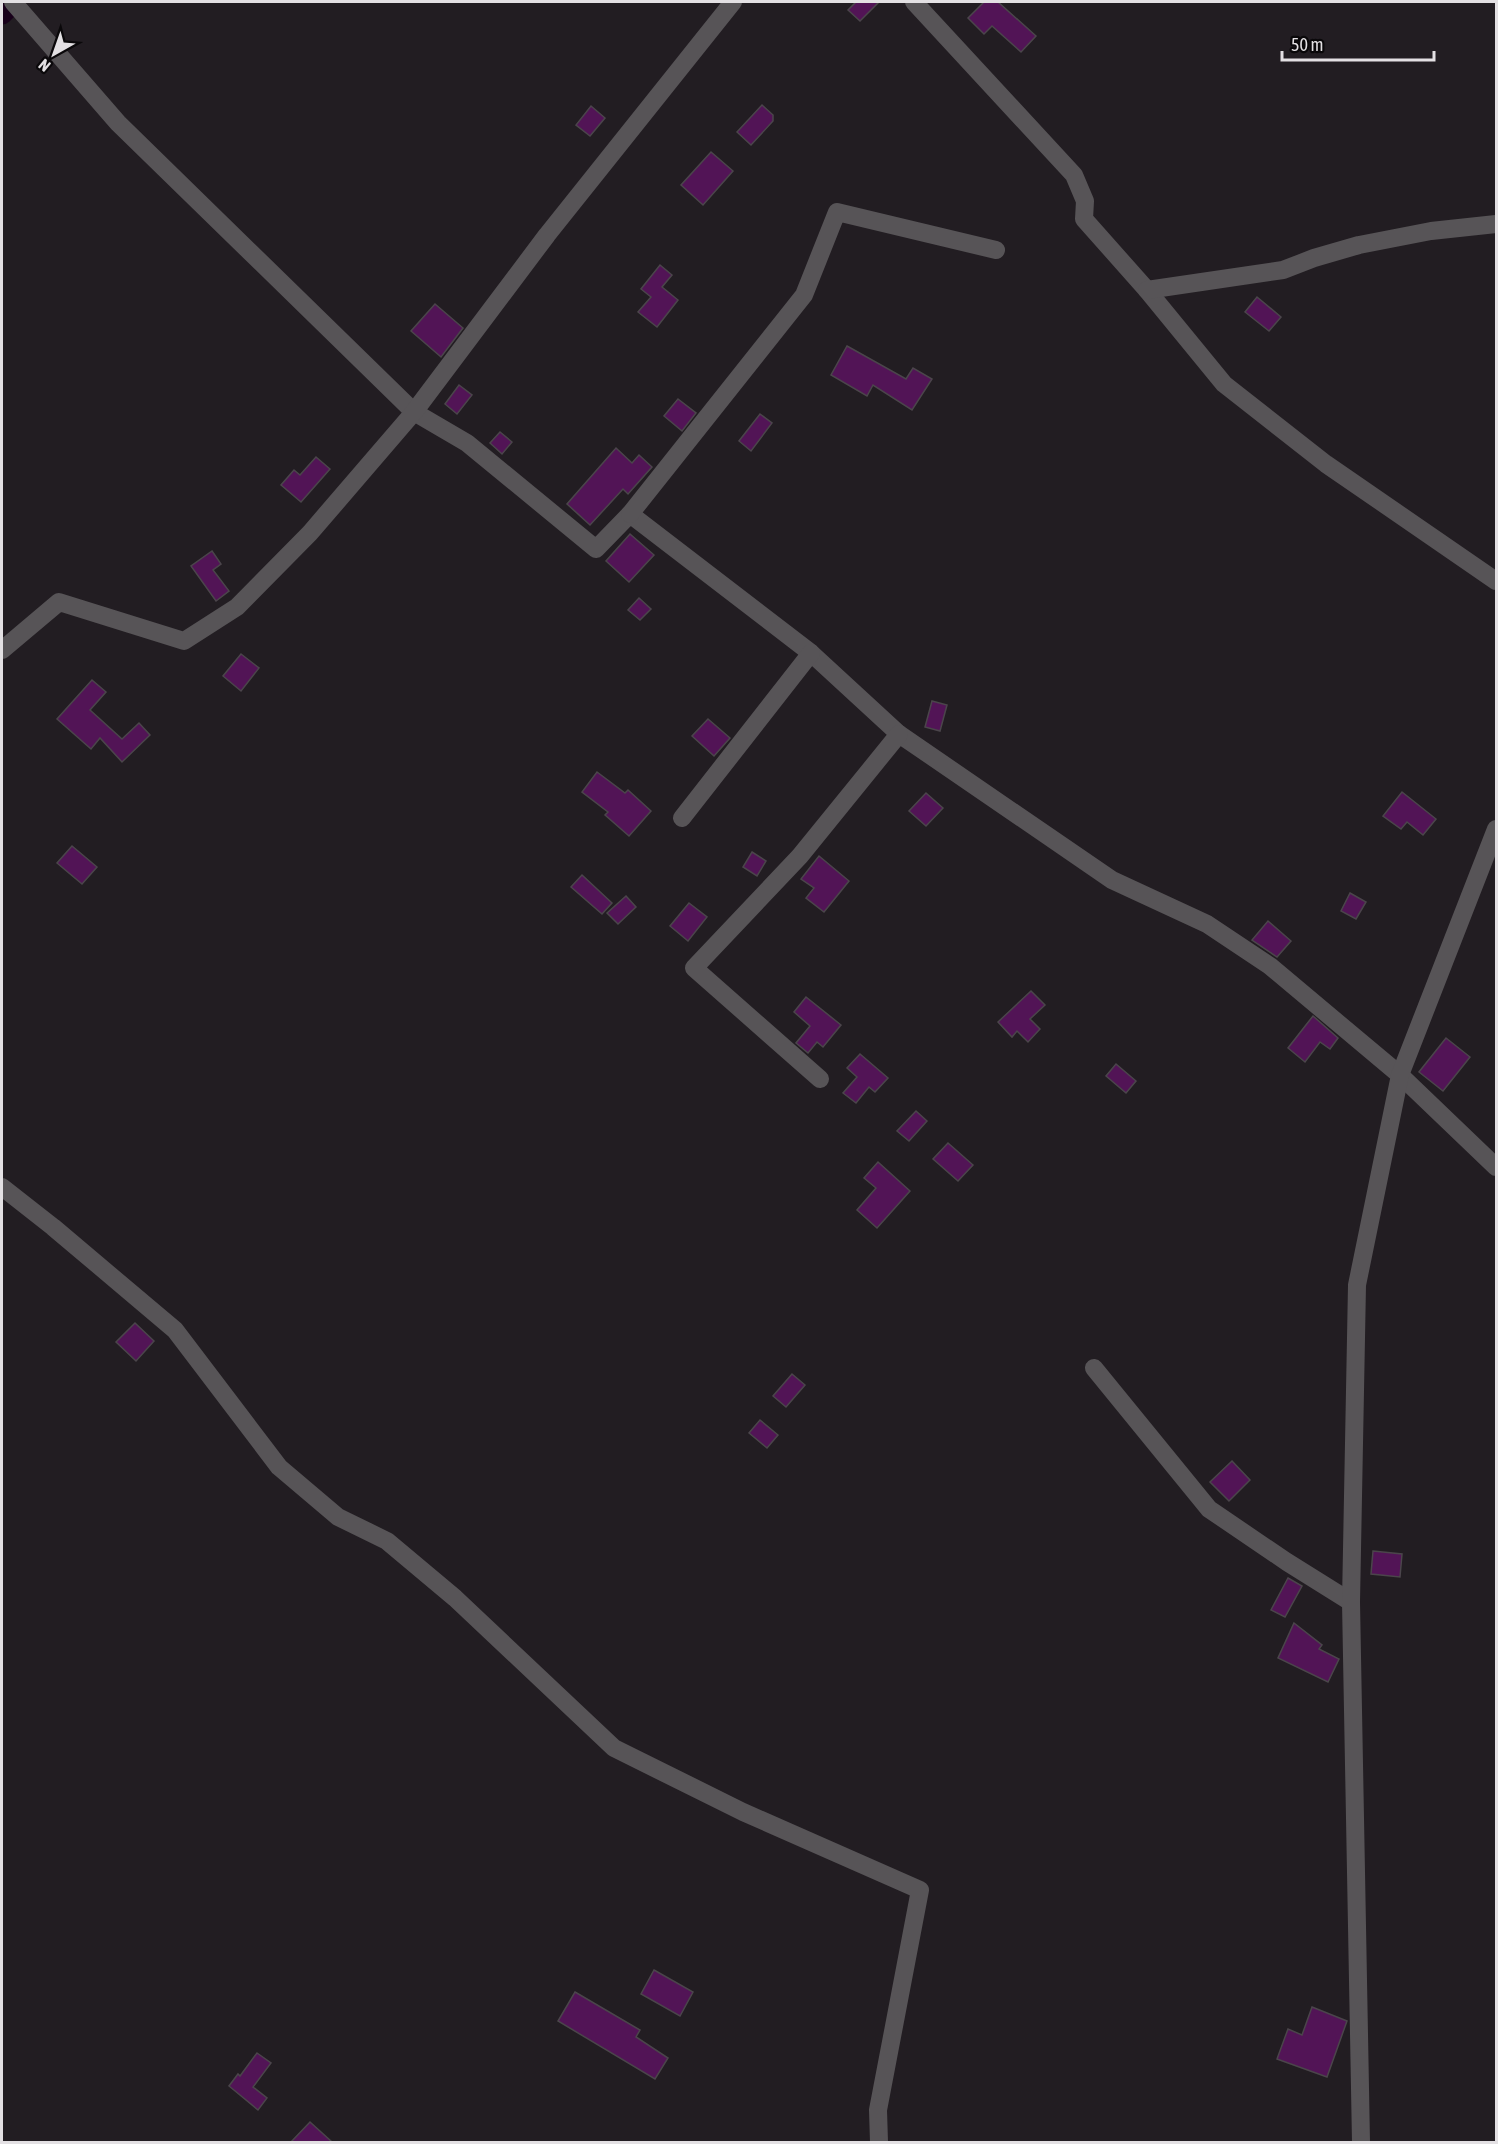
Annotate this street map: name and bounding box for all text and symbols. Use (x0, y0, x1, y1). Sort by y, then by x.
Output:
north arrow (24, 24, 84, 84)
scale bar (1282, 24, 1434, 62)
text: 50 m (1291, 34, 1323, 55)
text: N (35, 56, 54, 75)

